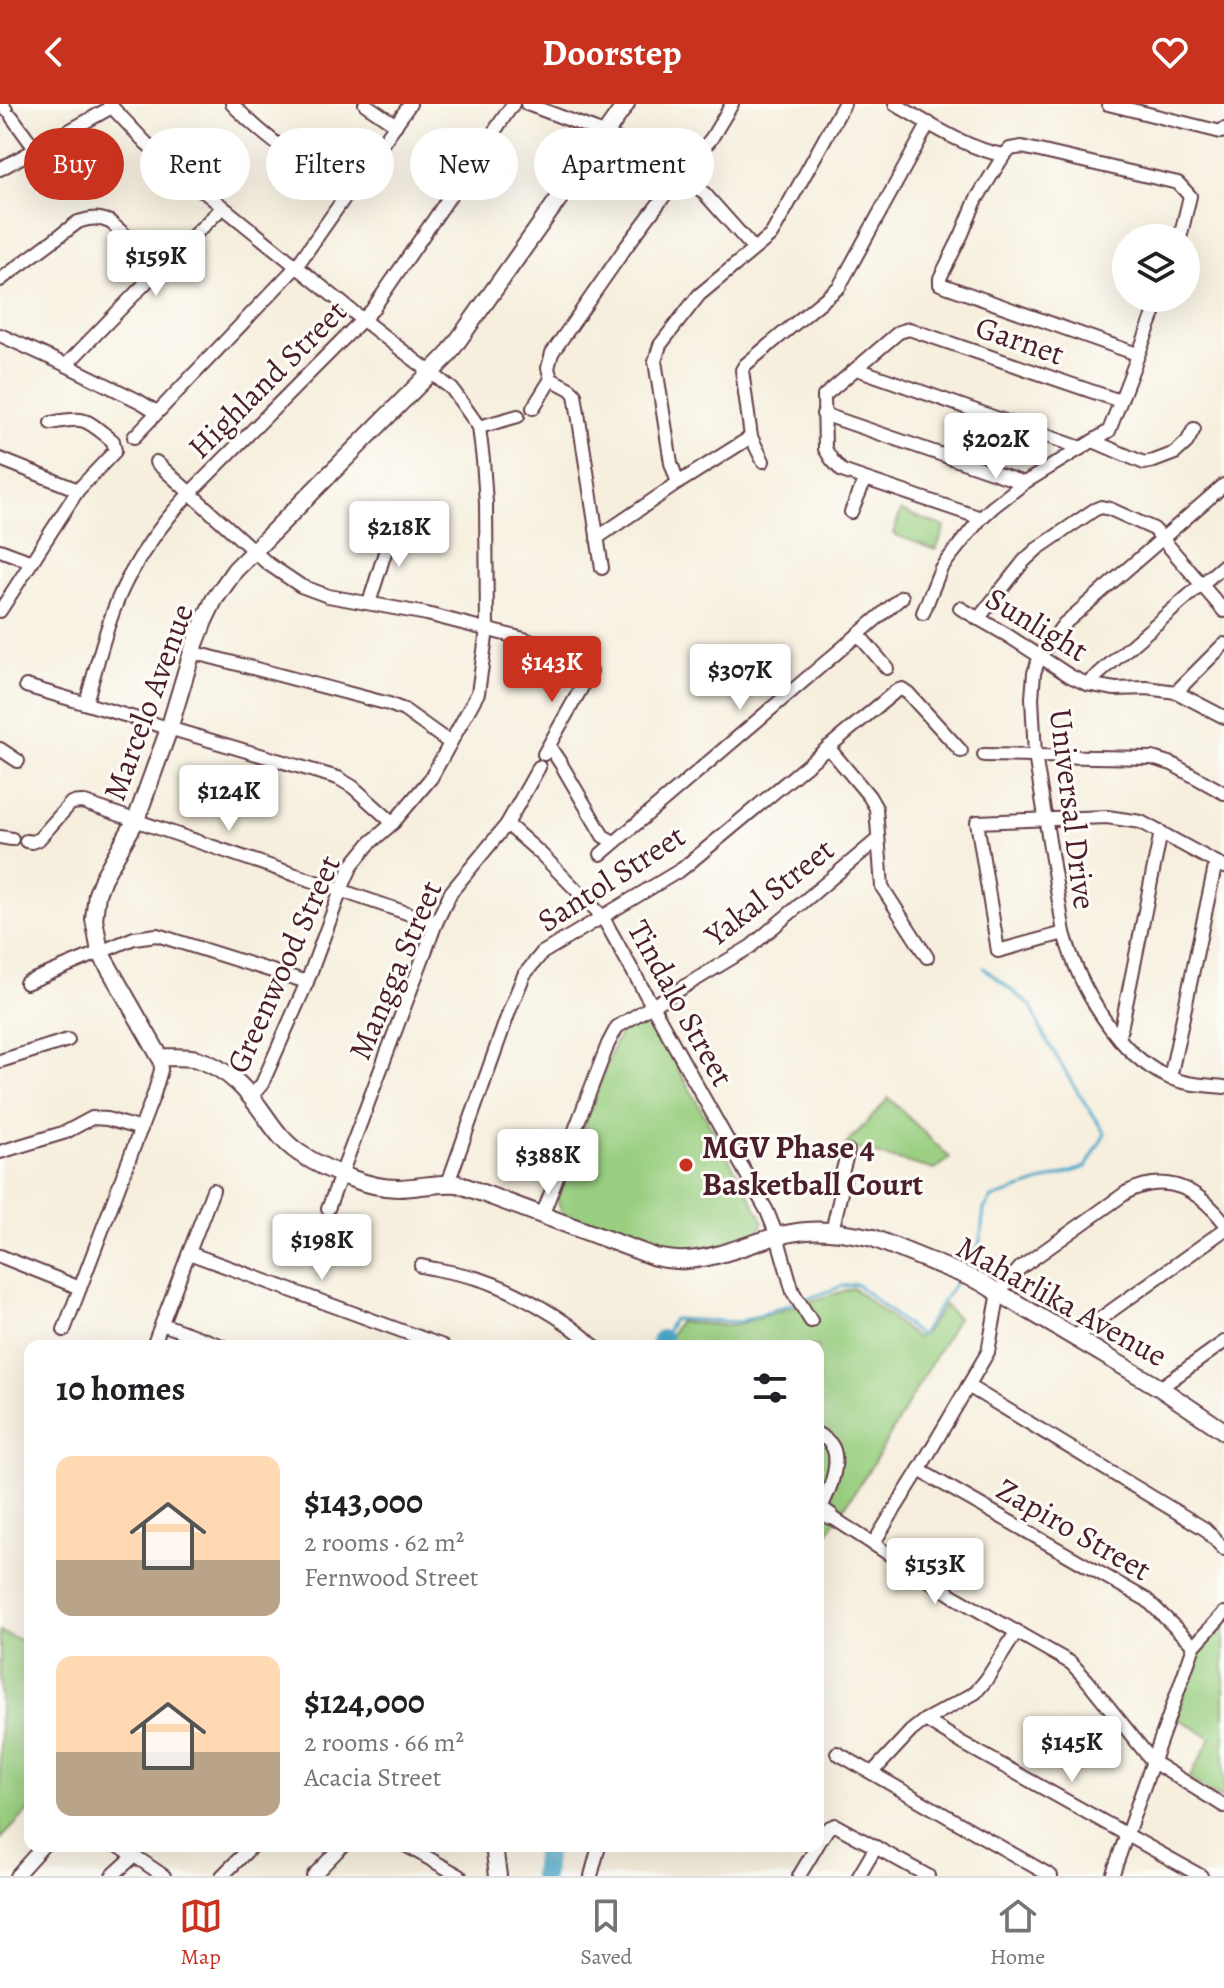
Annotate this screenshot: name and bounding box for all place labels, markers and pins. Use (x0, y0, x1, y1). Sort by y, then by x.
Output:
pin: $159K (100, 230, 212, 298)
pin: $202K (940, 413, 1052, 481)
pin: $218K (343, 501, 455, 569)
pin: $143K (496, 636, 608, 704)
pin: $307K (684, 644, 796, 712)
pin: $124K (173, 765, 285, 833)
place label: MGV Phase 4 Basketball Court (702, 1125, 924, 1206)
pin: $388K (492, 1129, 604, 1197)
marker: MGV Phase 4 Basketball Court (677, 1156, 695, 1174)
pin: $198K (266, 1214, 378, 1282)
pin: $153K (879, 1538, 991, 1606)
pin: $145K (1016, 1716, 1128, 1784)

